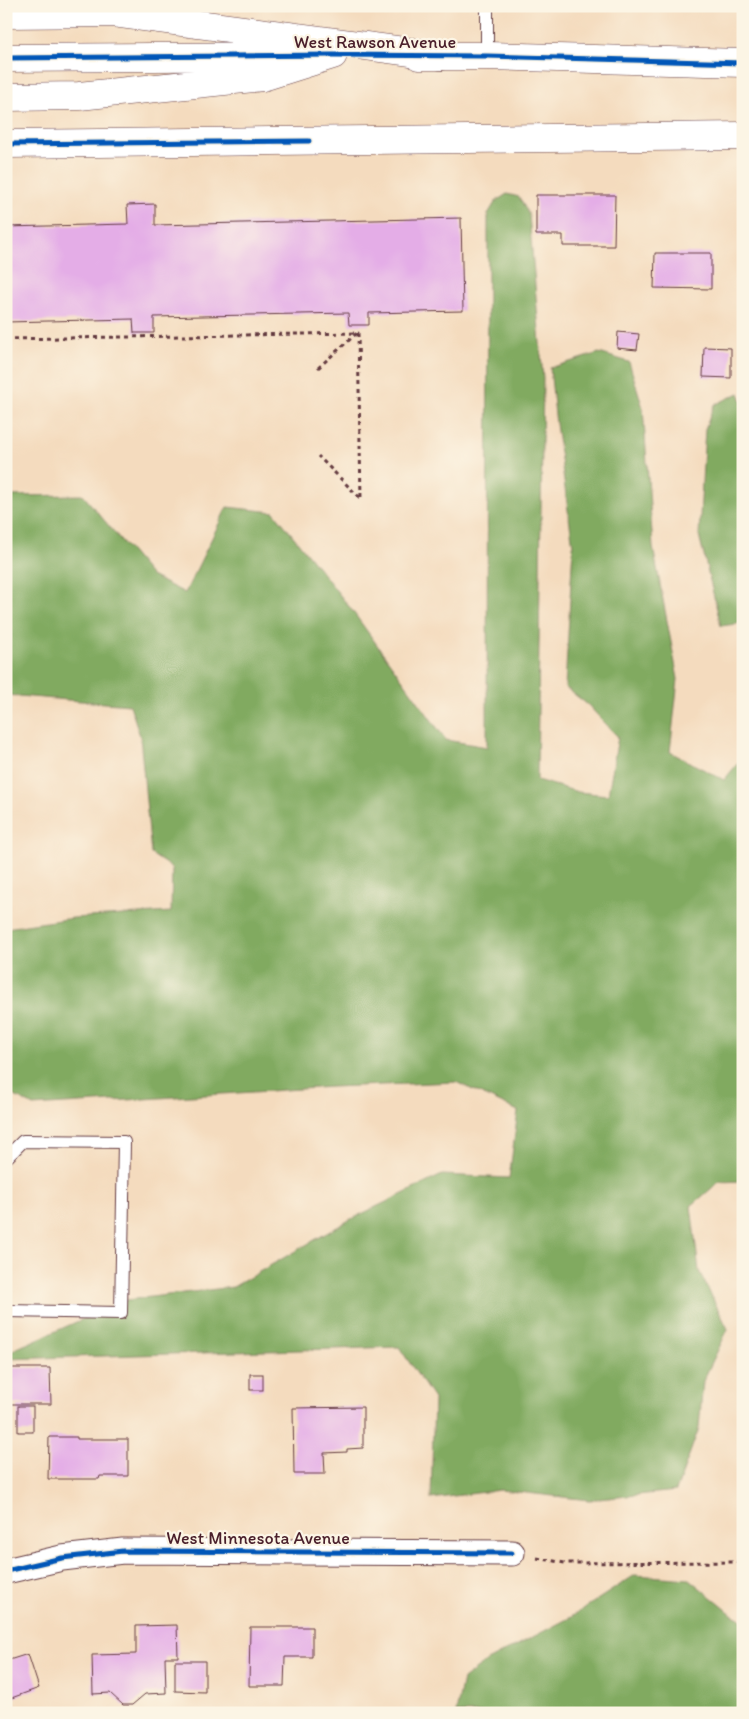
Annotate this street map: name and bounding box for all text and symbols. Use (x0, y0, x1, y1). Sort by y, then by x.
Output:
street label: West Rawson Avenue (294, 31, 456, 53)
street label: West Minnesota Avenue (166, 1527, 350, 1549)

